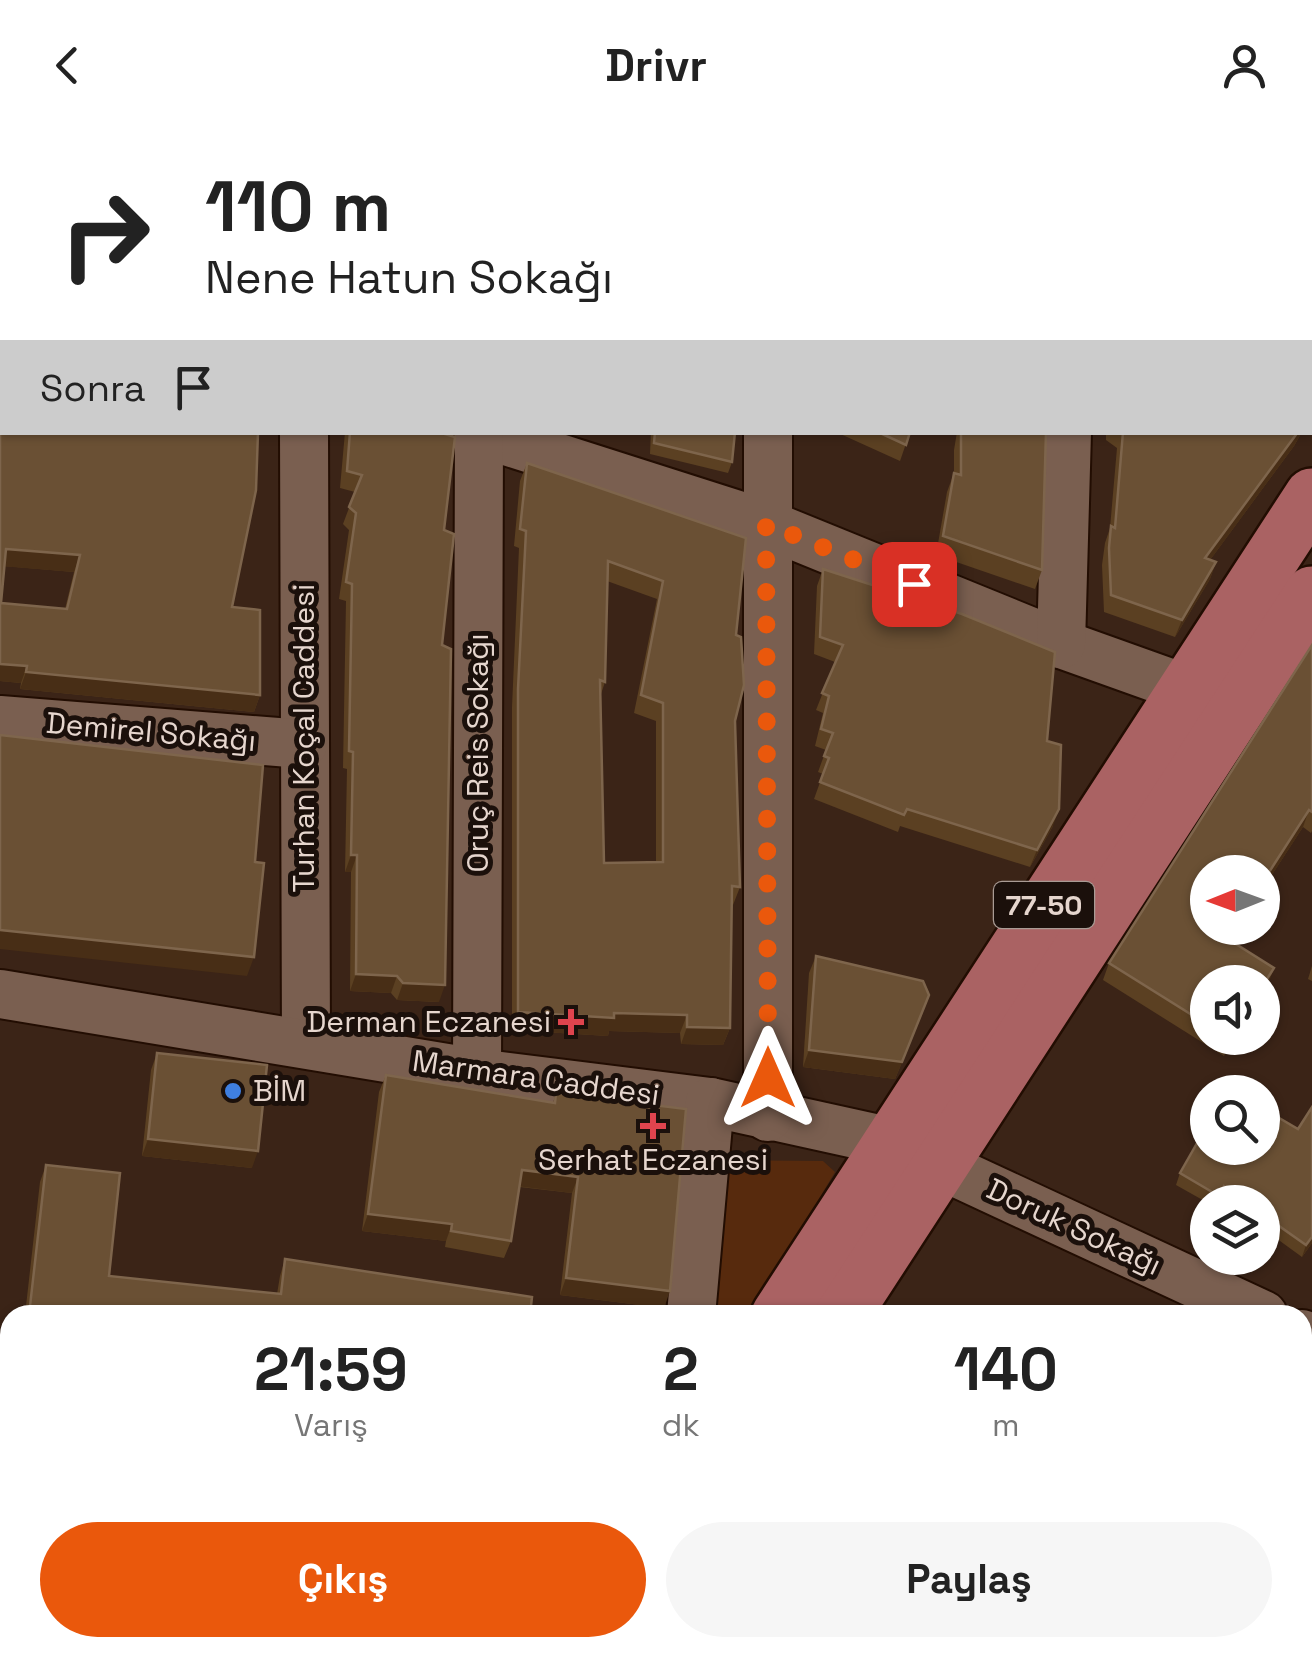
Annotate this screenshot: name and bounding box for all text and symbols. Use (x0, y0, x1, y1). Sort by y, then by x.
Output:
text: Drivr (605, 37, 707, 94)
icon: back (40, 38, 95, 93)
icon: person (1217, 38, 1272, 93)
text: 110 m (205, 162, 391, 251)
icon: right (40, 170, 170, 300)
text: Nene Hatun Sokağı (205, 249, 613, 306)
icon: arrive (166, 360, 221, 415)
text: Sonra (40, 364, 146, 412)
pin (872, 542, 957, 627)
icon: arrive (887, 557, 942, 612)
street label: Turhan Koçal Caddesi (284, 584, 323, 892)
street label: Oruç Reis Sokağı (458, 633, 497, 873)
street label: Demirel Sokağı (44, 703, 258, 760)
north arrow (1190, 855, 1280, 945)
map controls (1190, 855, 1280, 1275)
road number: 77-50 (994, 882, 1094, 928)
button: sound (1190, 965, 1280, 1055)
place label: Derman Eczanesi (306, 1002, 551, 1041)
marker: Derman Eczanesi (560, 1011, 582, 1033)
position arrow (716, 1026, 820, 1130)
street label: Marmara Caddesi (410, 1041, 662, 1114)
place label: BİM (253, 1071, 306, 1110)
button: search (1190, 1075, 1280, 1165)
marker: BİM (222, 1080, 244, 1102)
marker: Serhat Eczanesi (642, 1115, 664, 1137)
place label: Serhat Eczanesi (538, 1140, 768, 1179)
street label: Doruk Sokağı (981, 1169, 1168, 1284)
button: layers (1190, 1185, 1280, 1275)
text: 21:59 (254, 1331, 408, 1408)
text: 2 (663, 1331, 699, 1408)
text: 140 (954, 1331, 1058, 1408)
text: Varış (294, 1405, 368, 1445)
text: dk (662, 1405, 700, 1445)
text: m (992, 1405, 1020, 1445)
button: Çıkış (40, 1522, 646, 1637)
button: Paylaş (666, 1522, 1272, 1637)

